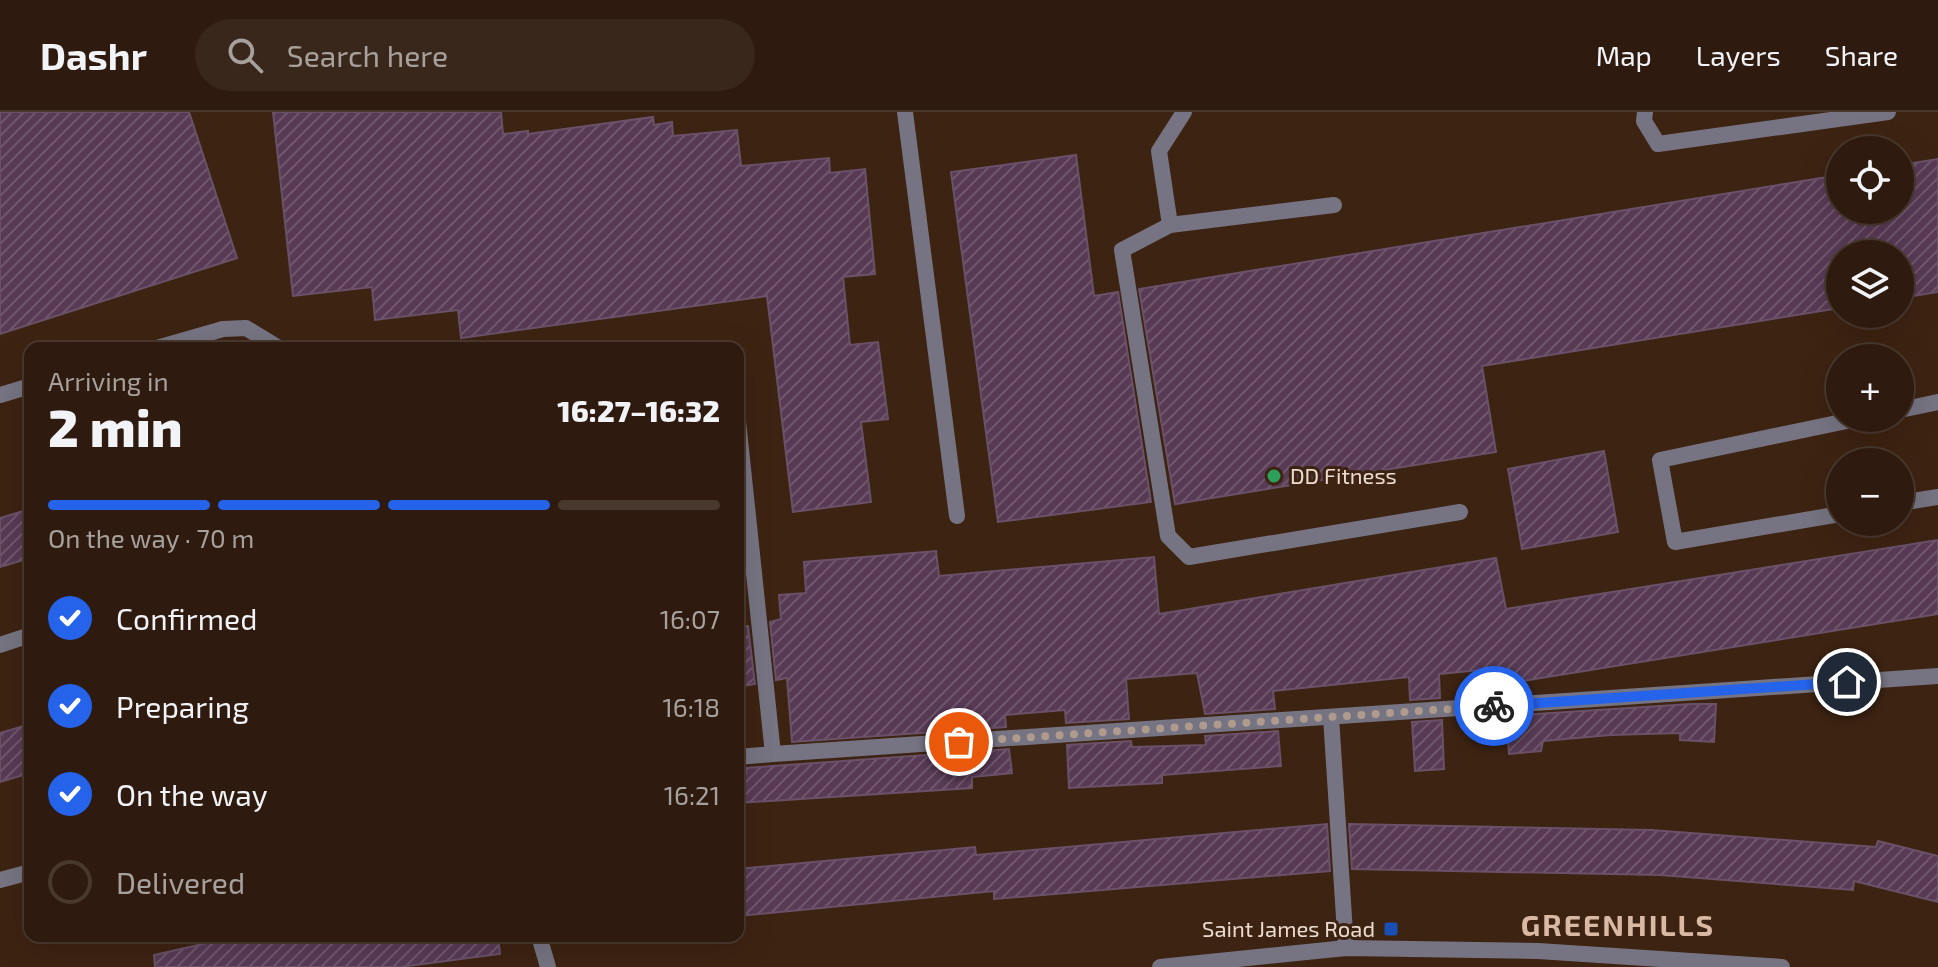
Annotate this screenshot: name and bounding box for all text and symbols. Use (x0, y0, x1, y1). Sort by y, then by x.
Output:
search box (195, 19, 755, 91)
text: Dashr (40, 32, 147, 78)
icon: search (223, 33, 267, 77)
text: Search here (287, 37, 448, 73)
text: Map (1596, 38, 1652, 72)
text: Layers (1696, 38, 1781, 72)
text: Share (1825, 38, 1898, 72)
map controls (1826, 136, 1914, 536)
button: locate (1826, 136, 1914, 224)
button: layers (1826, 240, 1914, 328)
button: + (1826, 344, 1914, 432)
text: Arriving in (48, 365, 169, 396)
text: 16:27–16:32 (557, 392, 720, 428)
text: 2 min (48, 395, 183, 457)
button: − (1826, 448, 1914, 536)
place label: DD Fitness (1290, 462, 1397, 488)
marker: DD Fitness (1265, 467, 1283, 485)
text: On the way · 70 m (48, 522, 254, 553)
icon: check (48, 596, 92, 640)
text: Confirmed (116, 600, 257, 636)
text: 16:07 (660, 603, 720, 634)
pin (1813, 648, 1881, 716)
icon: home (1825, 660, 1869, 704)
courier (1454, 666, 1534, 746)
icon: check (48, 684, 92, 728)
icon: bike (1472, 684, 1516, 728)
text: Preparing (116, 688, 249, 724)
text: 16:18 (663, 691, 720, 722)
pin (925, 708, 993, 776)
icon: bag (937, 720, 981, 764)
icon: check (48, 772, 92, 816)
text: On the way (116, 776, 268, 812)
text: 16:21 (664, 779, 720, 810)
text: Delivered (116, 864, 245, 900)
district label: GREENHILLS (1521, 906, 1715, 942)
place label: Saint James Road (1202, 915, 1375, 941)
marker: Saint James Road (1382, 920, 1400, 938)

